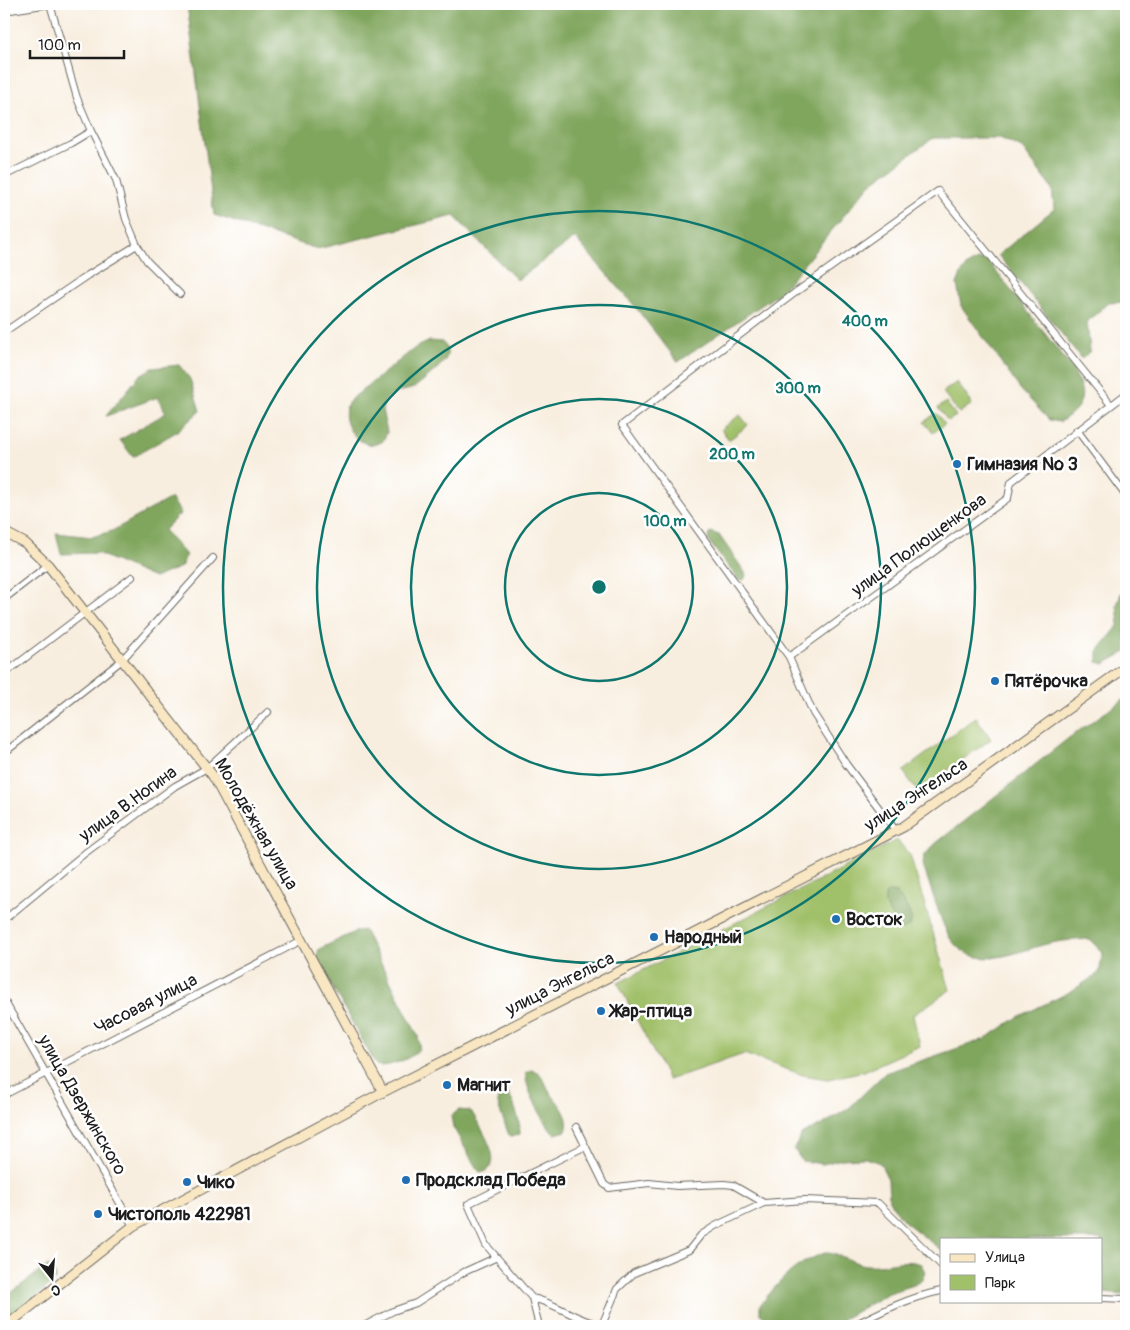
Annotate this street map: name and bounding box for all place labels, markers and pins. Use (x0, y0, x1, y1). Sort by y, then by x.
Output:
place label: Гимназия № 3 (967, 453, 1078, 476)
marker: Гимназия № 3 (951, 458, 963, 470)
centre of rings (590, 578, 608, 596)
place label: Пятёрочка (1005, 670, 1089, 693)
marker: Пятёрочка (989, 675, 1001, 687)
place label: Восток (846, 908, 903, 931)
marker: Восток (830, 913, 842, 925)
place label: Народный (664, 926, 742, 949)
marker: Народный (648, 931, 660, 943)
place label: Жар-птица (608, 1000, 693, 1023)
marker: Жар-птица (595, 1005, 607, 1017)
place label: Магнит (457, 1074, 511, 1097)
marker: Магнит (441, 1079, 453, 1091)
place label: Продсклад Победа (416, 1169, 566, 1192)
place label: Чико (197, 1171, 235, 1194)
marker: Продсклад Победа (400, 1174, 412, 1186)
marker: Чико (181, 1176, 193, 1188)
place label: Чистополь 422981 (108, 1203, 251, 1226)
marker: Чистополь 422981 (92, 1208, 104, 1220)

